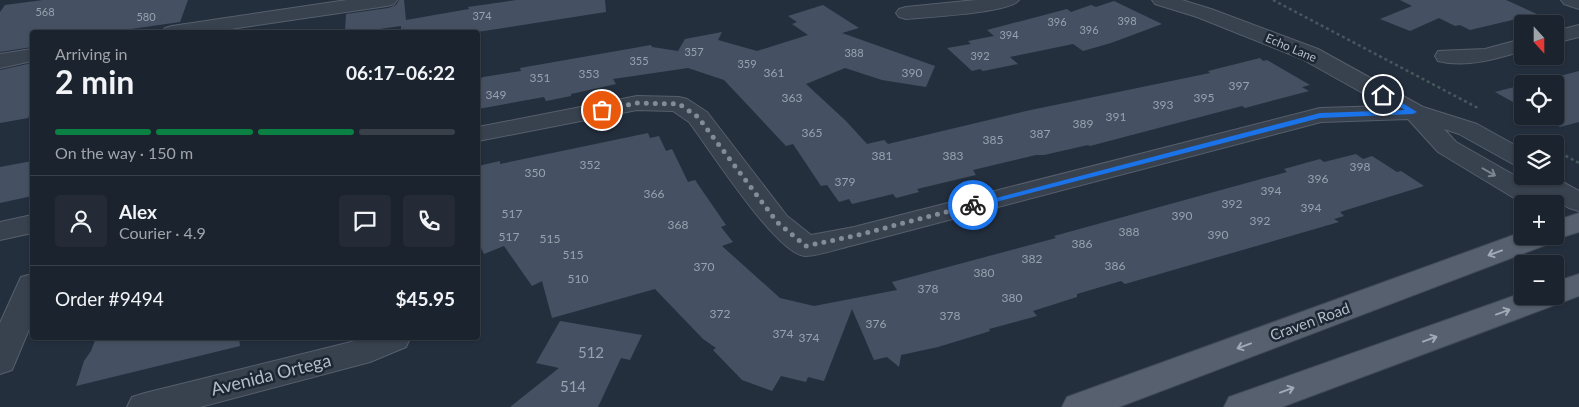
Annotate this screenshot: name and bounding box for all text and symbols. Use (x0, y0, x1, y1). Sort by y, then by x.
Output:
house number: 568 (35, 5, 55, 18)
house number: 374 (472, 9, 492, 22)
house number: 580 (136, 10, 156, 23)
house number: 398 (1117, 14, 1137, 27)
house number: 396 (1047, 15, 1067, 28)
north arrow (1514, 15, 1564, 65)
map controls (1514, 15, 1564, 305)
house number: 396 (1079, 23, 1099, 36)
house number: 394 (999, 28, 1019, 41)
street label: Echo Lane (1263, 30, 1319, 65)
text: Arriving in (55, 44, 128, 63)
house number: 357 (684, 45, 704, 58)
house number: 388 (844, 46, 864, 59)
house number: 392 (970, 49, 990, 62)
house number: 355 (629, 54, 649, 67)
house number: 359 (737, 57, 757, 70)
text: 06:17–06:22 (346, 61, 455, 84)
text: 2 min (55, 62, 134, 101)
house number: 361 (764, 65, 784, 80)
house number: 390 (902, 65, 922, 80)
house number: 353 (579, 66, 599, 81)
house number: 351 (530, 70, 550, 85)
pin (1362, 74, 1404, 116)
button: locate (1514, 75, 1564, 125)
house number: 397 (1229, 78, 1249, 93)
icon: home (1369, 81, 1397, 109)
house number: 349 (486, 87, 506, 102)
pin (581, 89, 623, 131)
house number: 363 (782, 90, 802, 105)
house number: 395 (1194, 90, 1214, 105)
icon: bag (588, 96, 616, 124)
house number: 393 (1153, 97, 1173, 112)
house number: 391 (1106, 109, 1126, 124)
house number: 389 (1073, 116, 1093, 131)
house number: 365 (802, 125, 822, 140)
house number: 387 (1030, 126, 1050, 141)
house number: 385 (983, 132, 1003, 147)
button: layers (1514, 135, 1564, 185)
text: On the way · 150 m (55, 143, 193, 162)
house number: 381 (872, 148, 892, 163)
house number: 383 (943, 148, 963, 163)
house number: 352 (580, 157, 600, 172)
house number: 398 (1350, 159, 1370, 174)
house number: 350 (525, 165, 545, 180)
one-way arrow (1482, 167, 1497, 177)
house number: 396 (1308, 171, 1328, 186)
house number: 379 (835, 174, 855, 189)
courier (948, 180, 998, 230)
house number: 394 (1261, 183, 1281, 198)
house number: 366 (644, 186, 664, 201)
icon: bike (959, 191, 987, 219)
button: person (55, 195, 107, 247)
button: chat (339, 195, 391, 247)
button: phone (403, 195, 455, 247)
button: + (1514, 195, 1564, 245)
house number: 392 (1222, 196, 1242, 211)
text: Alex (119, 200, 157, 223)
house number: 394 (1301, 200, 1321, 215)
house number: 517 (502, 206, 522, 221)
house number: 390 (1172, 208, 1192, 223)
house number: 392 (1250, 213, 1270, 228)
house number: 368 (668, 217, 688, 232)
text: Courier · 4.9 (119, 223, 206, 242)
house number: 388 (1119, 224, 1139, 239)
house number: 390 (1208, 227, 1228, 242)
house number: 517 (499, 229, 519, 244)
house number: 515 (540, 231, 560, 246)
house number: 386 (1072, 236, 1092, 251)
house number: 515 (563, 247, 583, 262)
one-way arrow (1488, 249, 1503, 258)
house number: 382 (1022, 251, 1042, 266)
button: − (1514, 255, 1564, 305)
house number: 386 (1105, 258, 1125, 273)
house number: 370 (694, 259, 714, 274)
house number: 380 (974, 265, 994, 280)
house number: 510 (568, 271, 588, 286)
house number: 378 (918, 281, 938, 296)
text: Order #9494 (55, 287, 164, 310)
text: $45.95 (395, 287, 455, 310)
house number: 380 (1002, 290, 1022, 305)
street label: Craven Road (1267, 298, 1352, 344)
house number: 372 (710, 306, 730, 321)
one-way arrow (1495, 307, 1510, 316)
house number: 378 (940, 308, 960, 323)
house number: 376 (866, 316, 886, 331)
house number: 374 (773, 326, 793, 341)
house number: 374 (799, 330, 819, 345)
one-way arrow (1422, 333, 1438, 343)
one-way arrow (1237, 342, 1252, 351)
house number: 512 (578, 343, 604, 361)
street label: Avenida Ortega (208, 348, 333, 400)
house number: 514 (560, 377, 586, 395)
one-way arrow (1279, 385, 1295, 394)

